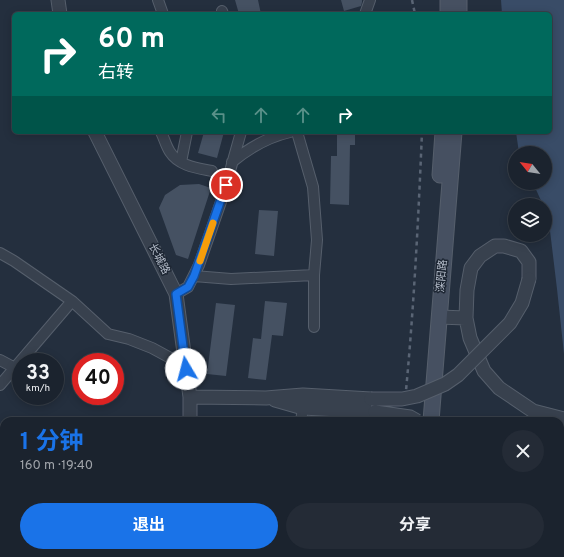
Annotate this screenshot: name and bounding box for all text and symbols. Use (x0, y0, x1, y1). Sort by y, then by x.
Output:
text: 60 m (98, 22, 165, 58)
icon: right (32, 28, 84, 80)
text: 右转 (98, 62, 134, 85)
icon: left (208, 104, 230, 126)
icon: ahead (250, 104, 272, 126)
icon: ahead (292, 104, 314, 126)
icon: right (334, 104, 356, 126)
north arrow (508, 146, 552, 190)
map controls (508, 146, 552, 242)
pin (209, 168, 243, 202)
icon: arrive (215, 174, 237, 196)
button: layers (508, 198, 552, 242)
street label: 长城路 (145, 241, 173, 277)
street label: 滦阳路 (434, 259, 450, 293)
position arrow (165, 348, 207, 390)
speed limit sign: 40 (72, 353, 124, 405)
text: 33 (26, 361, 50, 387)
text: km/h (26, 382, 50, 395)
text: 1 分钟 (20, 428, 84, 458)
button: close (502, 430, 544, 472)
text: 160 m · 19:40 (20, 458, 93, 474)
button: 退出 (20, 503, 278, 549)
button: 分享 (286, 503, 544, 549)

